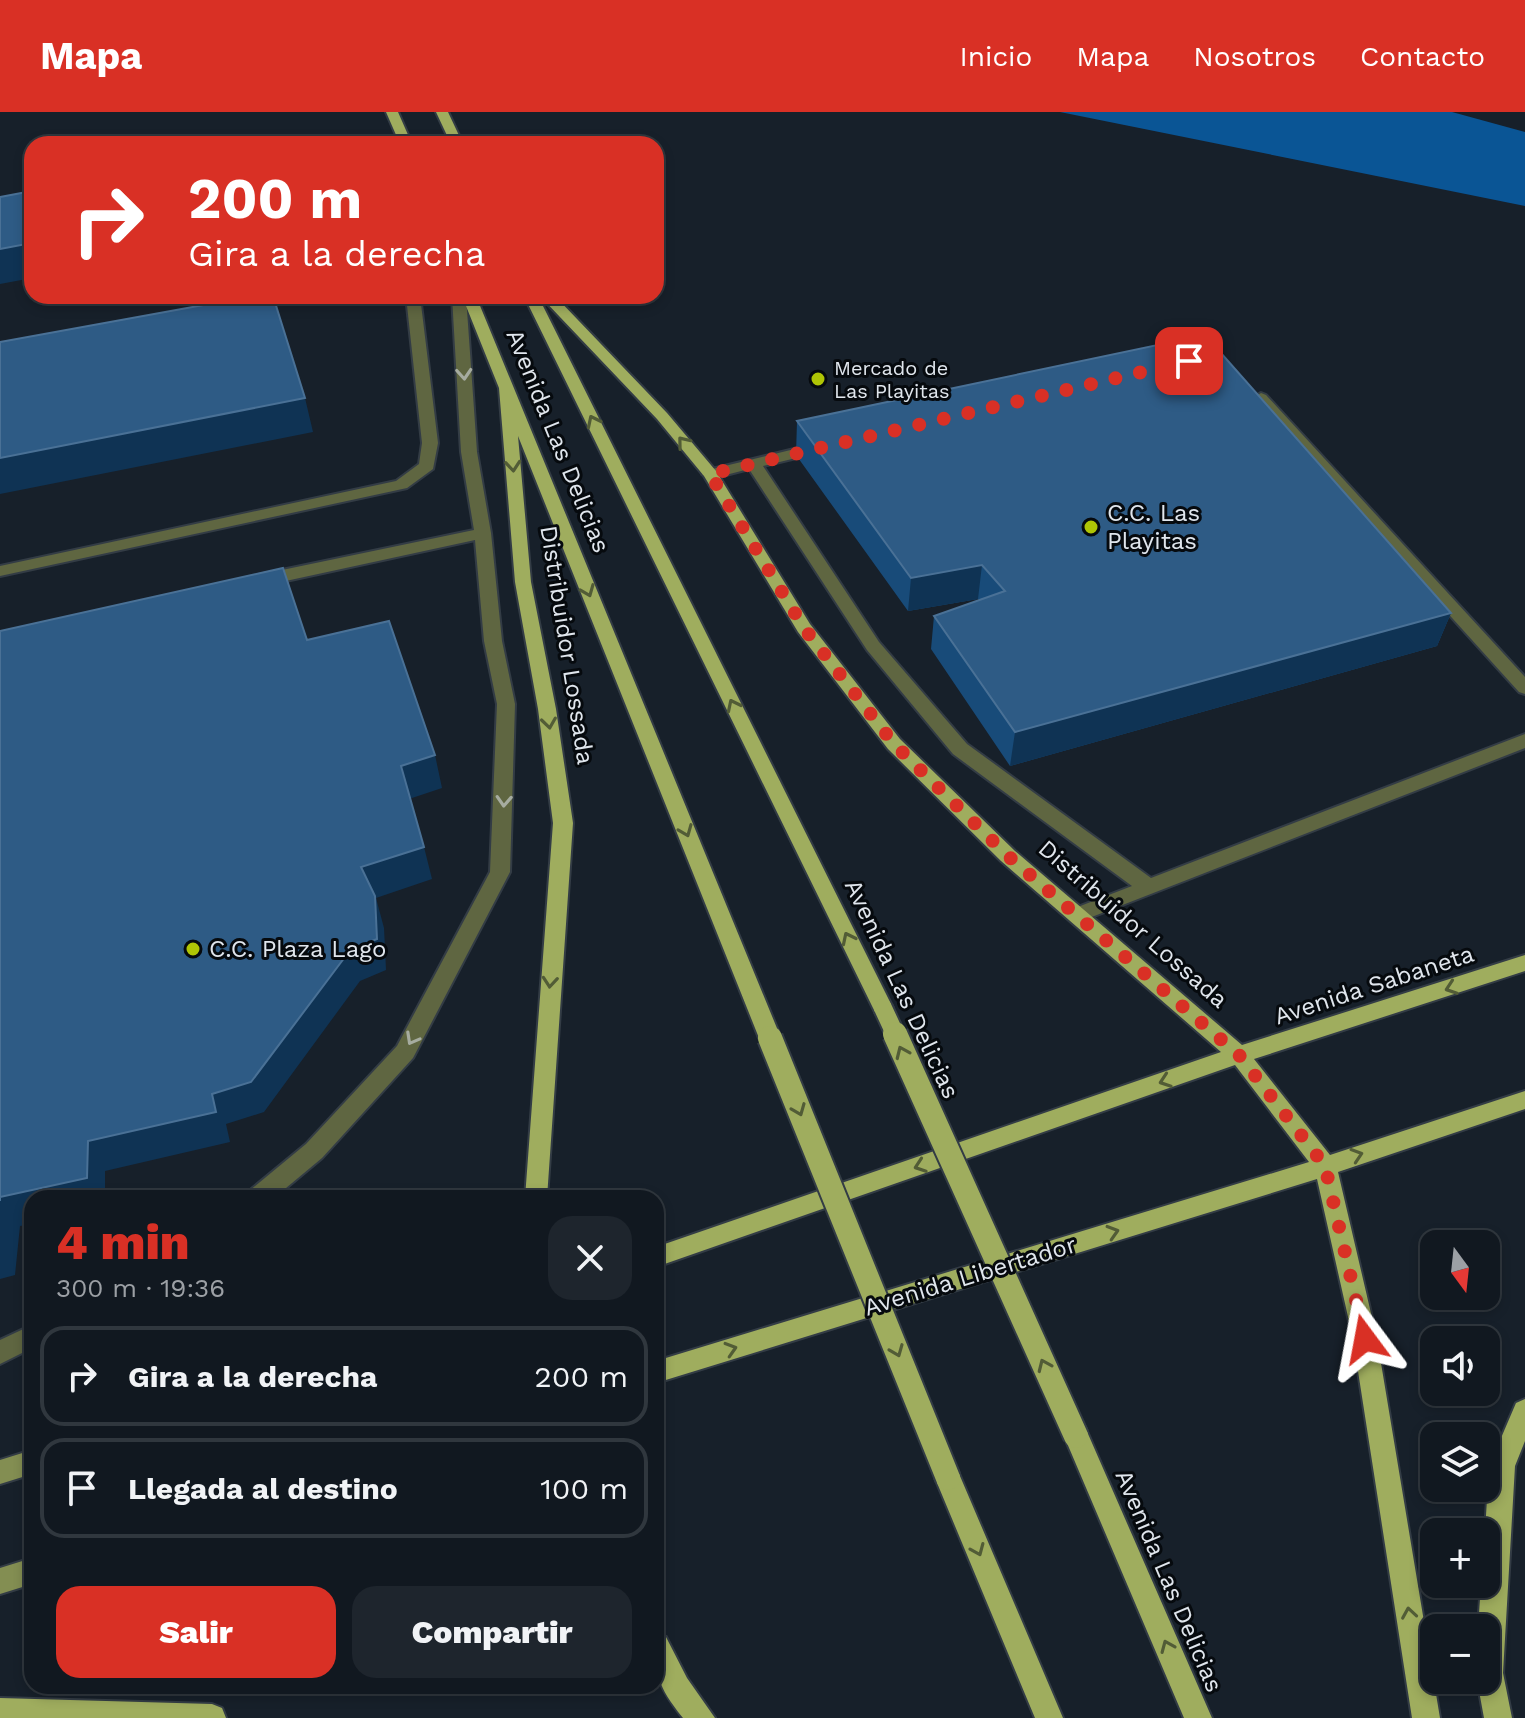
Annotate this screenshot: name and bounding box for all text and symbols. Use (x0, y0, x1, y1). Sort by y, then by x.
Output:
text: Mapa (40, 34, 142, 78)
text: Inicio (960, 40, 1032, 73)
text: Mapa (1076, 40, 1149, 73)
text: Nosotros (1193, 40, 1316, 73)
text: Contacto (1360, 40, 1485, 73)
text: 200 m (188, 166, 362, 232)
icon: right (56, 168, 160, 272)
text: Gira a la derecha (188, 233, 485, 275)
street label: Avenida Las Delicias (500, 325, 616, 557)
pin (1155, 327, 1223, 395)
icon: arrive (1167, 339, 1211, 383)
place label: Mercado de Las Playitas (834, 356, 950, 403)
one-way arrow (455, 368, 472, 381)
marker: Mercado de Las Playitas (809, 370, 827, 388)
one-way arrow (587, 415, 603, 430)
one-way arrow (678, 436, 693, 451)
one-way arrow (504, 460, 521, 473)
place label: C.C. Las Playitas (1107, 499, 1200, 555)
marker: C.C. Las Playitas (1082, 518, 1100, 536)
street label: Distribuidor Lossada (534, 524, 600, 766)
one-way arrow (578, 583, 595, 597)
one-way arrow (727, 698, 743, 713)
one-way arrow (540, 716, 557, 730)
one-way arrow (496, 795, 513, 808)
one-way arrow (676, 823, 693, 837)
street label: Distribuidor Lossada (1033, 834, 1233, 1014)
street label: Avenida Las Delicias (839, 875, 965, 1103)
one-way arrow (842, 931, 858, 946)
place label: C.C. Plaza Lago (209, 935, 386, 963)
marker: C.C. Plaza Lago (184, 940, 202, 958)
street label: Avenida Sabaneta (1271, 940, 1477, 1030)
one-way arrow (542, 976, 559, 989)
one-way arrow (1445, 979, 1459, 995)
one-way arrow (406, 1031, 422, 1045)
one-way arrow (896, 1045, 912, 1060)
one-way arrow (1159, 1071, 1173, 1087)
one-way arrow (789, 1102, 806, 1116)
one-way arrow (1350, 1149, 1364, 1165)
one-way arrow (913, 1156, 927, 1172)
text: 4 min (56, 1214, 190, 1271)
button: close (548, 1216, 632, 1300)
one-way arrow (1106, 1225, 1119, 1241)
street label: Avenida Libertador (860, 1230, 1080, 1322)
north arrow (1420, 1230, 1500, 1310)
map controls (1420, 1230, 1500, 1694)
text: 300 m · 19:36 (56, 1273, 225, 1303)
position arrow (1323, 1297, 1407, 1381)
button: sound (1420, 1326, 1500, 1406)
one-way arrow (723, 1342, 737, 1358)
one-way arrow (887, 1343, 903, 1357)
icon: right (60, 1354, 104, 1398)
text: Gira a la derecha (128, 1359, 377, 1394)
text: 200 m (534, 1359, 628, 1394)
one-way arrow (1038, 1359, 1054, 1373)
button: layers (1420, 1422, 1500, 1502)
icon: arrive (60, 1466, 104, 1510)
street label: Avenida Las Delicias (1109, 1466, 1229, 1696)
text: Llegada al destino (128, 1471, 398, 1506)
text: 100 m (540, 1471, 628, 1506)
button: + (1420, 1518, 1500, 1598)
one-way arrow (969, 1542, 985, 1556)
button: Salir (56, 1586, 336, 1678)
button: Compartir (352, 1586, 632, 1678)
one-way arrow (1401, 1607, 1418, 1620)
button: − (1420, 1614, 1500, 1694)
one-way arrow (1160, 1640, 1176, 1655)

